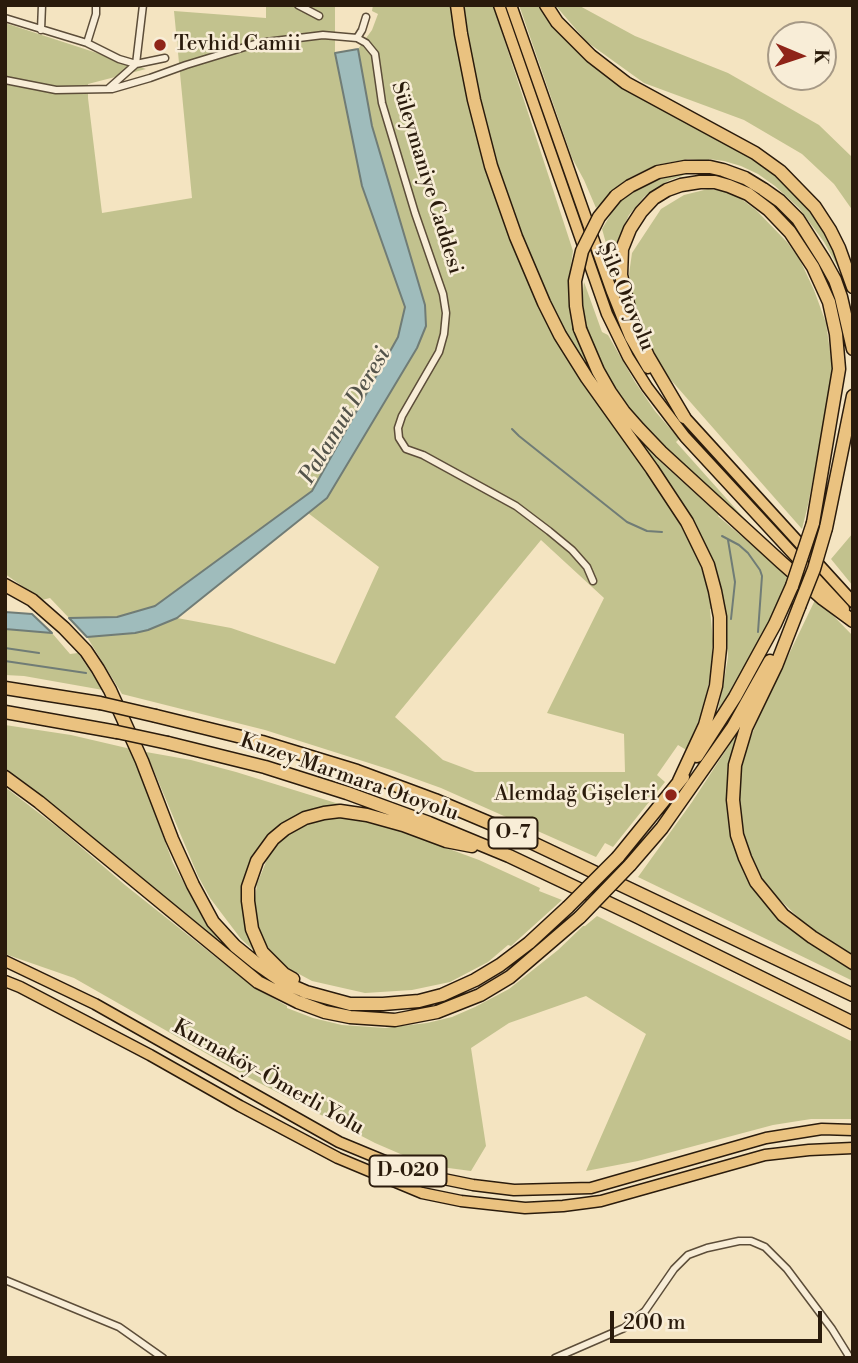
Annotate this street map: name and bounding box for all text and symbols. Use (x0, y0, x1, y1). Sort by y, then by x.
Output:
north arrow (767, 21, 837, 91)
place label: Tevhid Camii (174, 32, 301, 58)
marker: Tevhid Camii (152, 37, 168, 53)
text: K (809, 49, 833, 65)
street label: Süleymaniye Caddesi (385, 79, 467, 277)
street label: Şile Otoyolu (591, 239, 659, 355)
water label: Palamut Deresi (294, 343, 398, 489)
street label: Kuzey Marmara Otoyolu (237, 729, 461, 827)
place label: Alemdağ Gişeleri (494, 782, 657, 808)
marker: Alemdağ Gişeleri (663, 787, 679, 803)
road number: O-7 (489, 818, 538, 848)
street label: Kurnaköy-Ömerli Yolu (168, 1015, 368, 1141)
road number: D-020 (370, 1156, 446, 1186)
scale bar (613, 1296, 825, 1340)
text: 200 m (623, 1310, 686, 1336)

